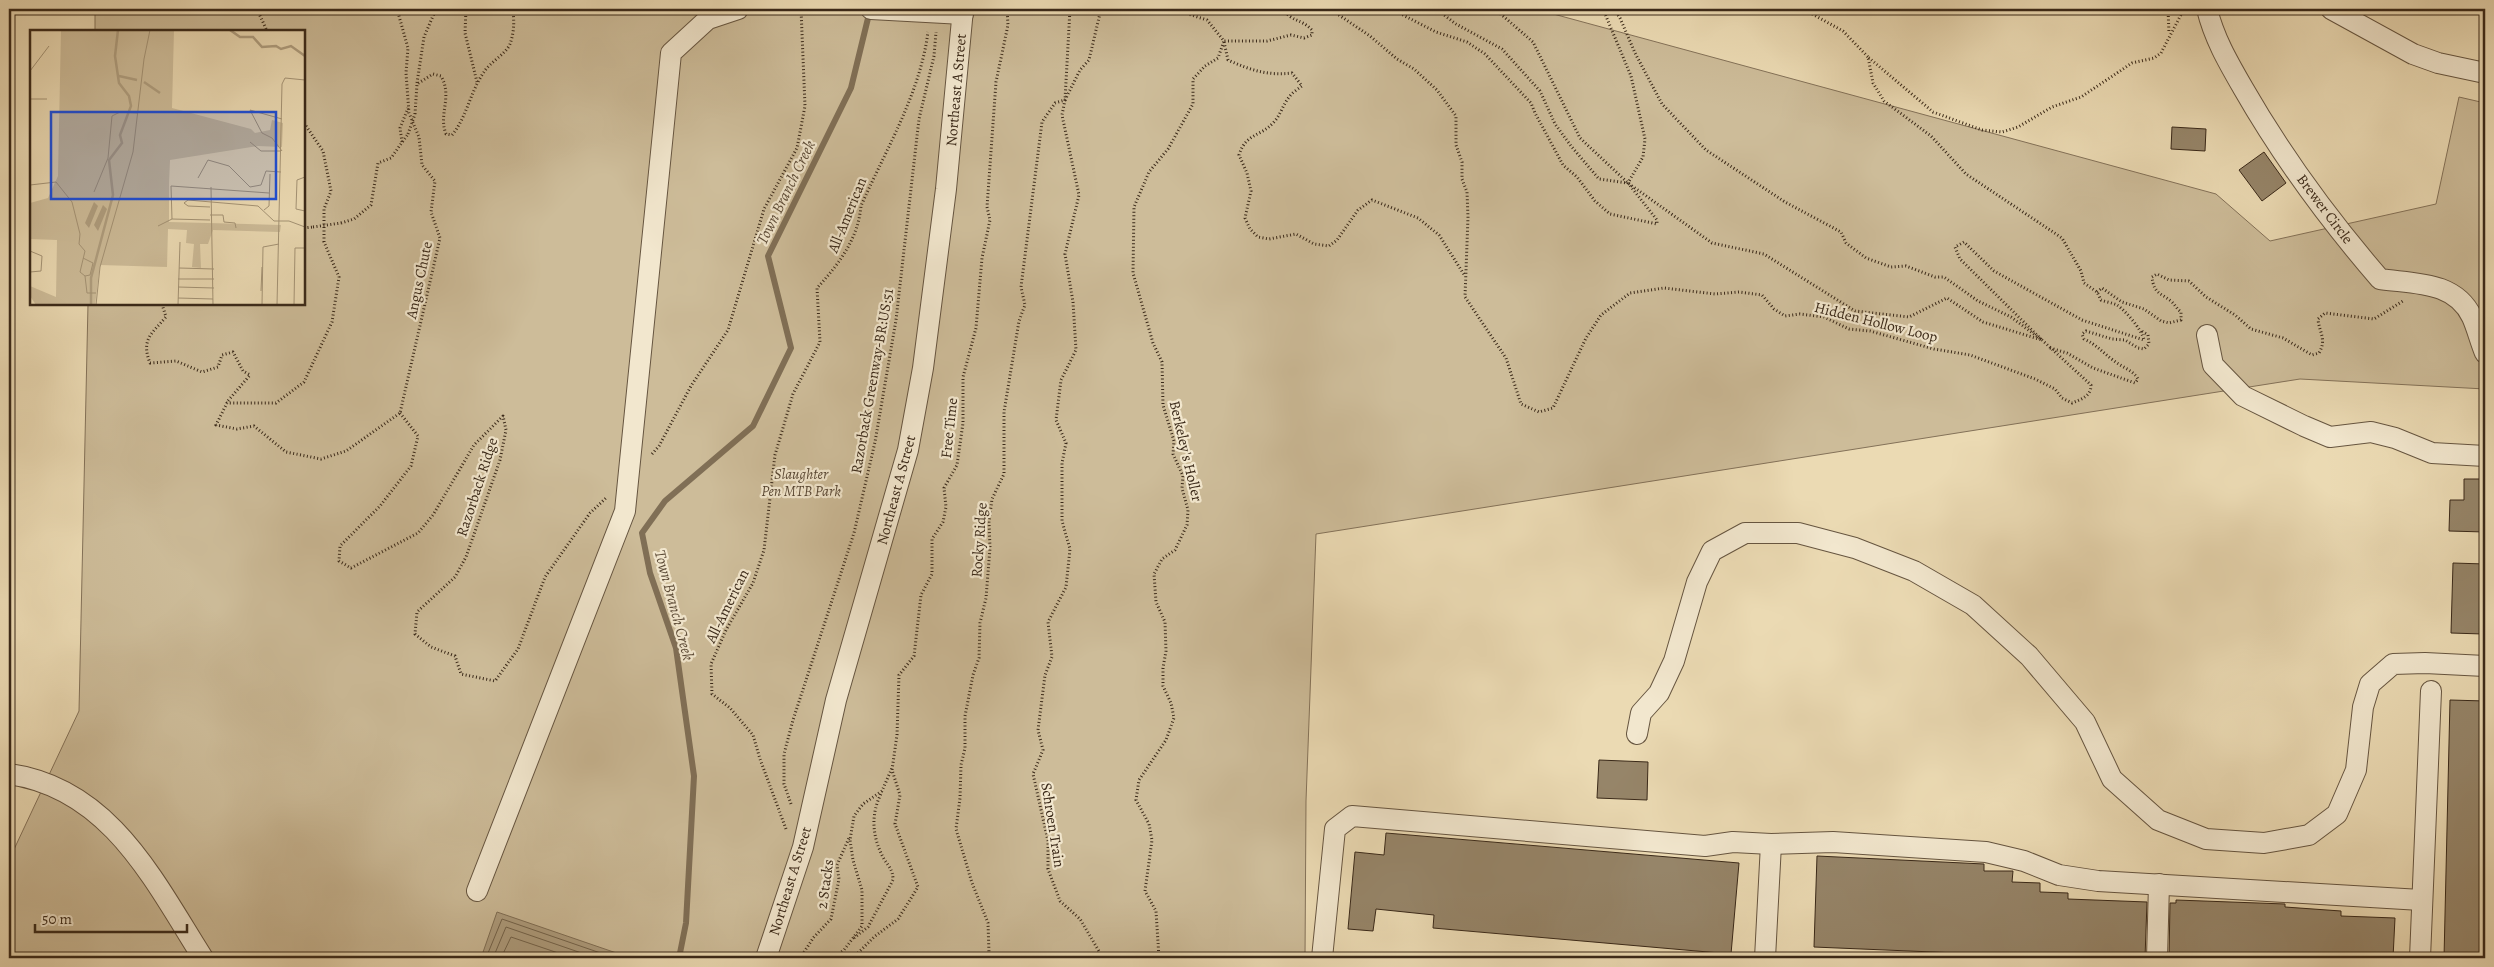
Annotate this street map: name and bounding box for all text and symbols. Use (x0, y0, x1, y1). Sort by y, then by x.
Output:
inset map (30, 30, 305, 305)
street label: Northeast A Street (941, 33, 971, 147)
water label: Town Branch Creek (751, 137, 821, 248)
street label: Brewer Circle (2292, 170, 2358, 248)
street label: All-American (822, 174, 871, 257)
street label: Angus Chute (401, 239, 437, 321)
street label: Razorback Greenway-BR:US:51 (846, 287, 898, 475)
street label: Hidden Hollow Loop (1812, 297, 1940, 347)
street label: Free Time (936, 397, 962, 459)
street label: Berkeley's Holler (1165, 399, 1207, 504)
street label: Northeast A Street (872, 433, 920, 547)
street label: Razorback Ridge (452, 435, 502, 539)
park label: Slaughter Pen MTB Park (761, 464, 841, 501)
street label: Rocky Ridge (966, 502, 992, 578)
water label: Town Branch Creek (649, 548, 699, 663)
street label: All-American (700, 566, 753, 647)
street label: Schroen Train (1036, 781, 1070, 869)
street label: Northeast A Street (764, 824, 816, 938)
street label: 2 Stacks (812, 858, 838, 910)
scale bar (35, 902, 188, 934)
text: 50 m (42, 909, 72, 929)

